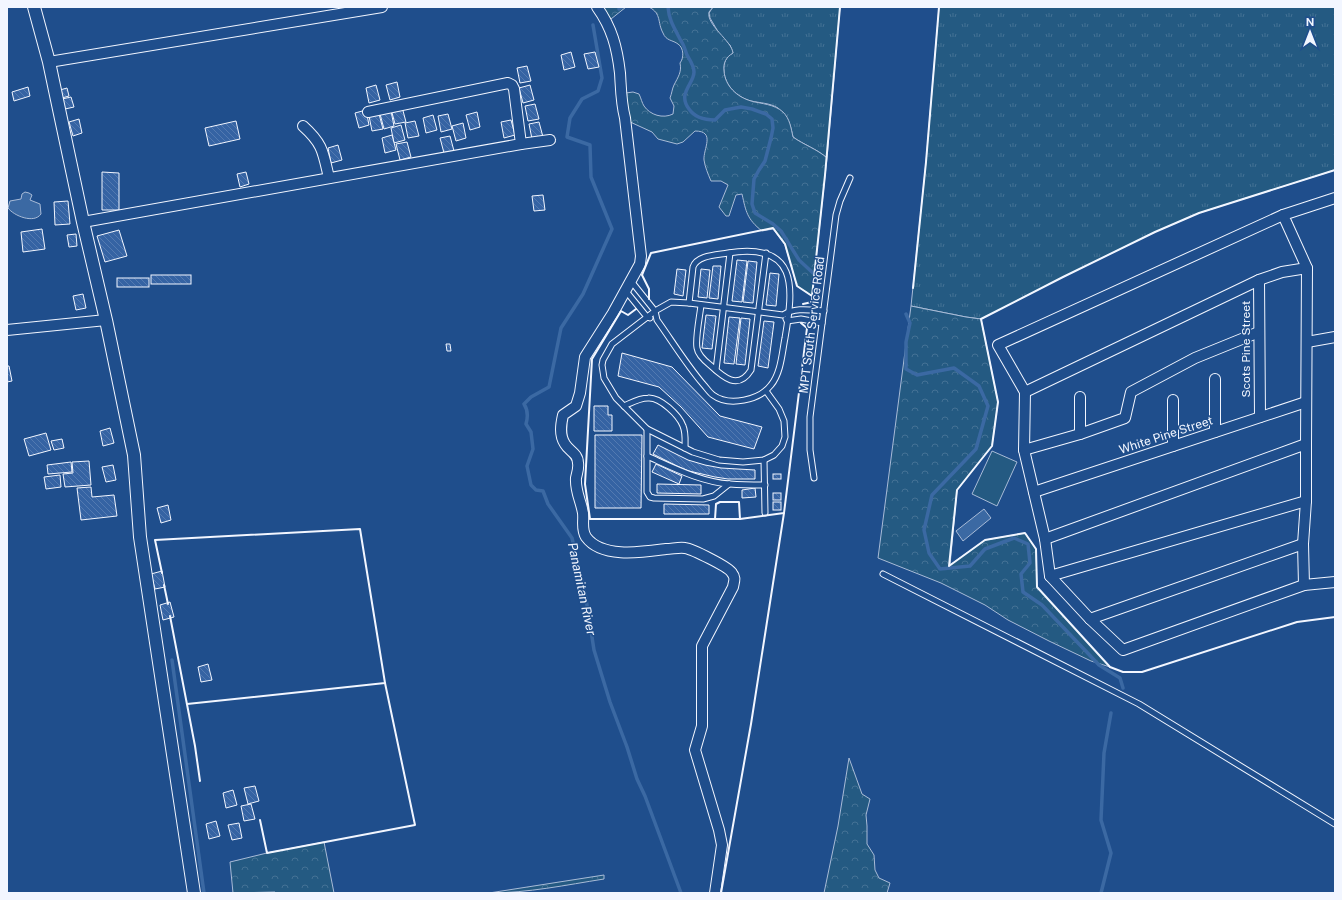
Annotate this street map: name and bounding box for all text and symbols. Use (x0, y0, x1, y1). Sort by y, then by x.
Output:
north arrow (1290, 12, 1330, 52)
text: N (1306, 16, 1314, 28)
street label: MPT South Service Road (797, 256, 827, 394)
street label: Scots Pine Street (1239, 300, 1253, 397)
street label: White Pine Street (1117, 413, 1215, 457)
water label: Panamitan River (565, 541, 599, 637)

